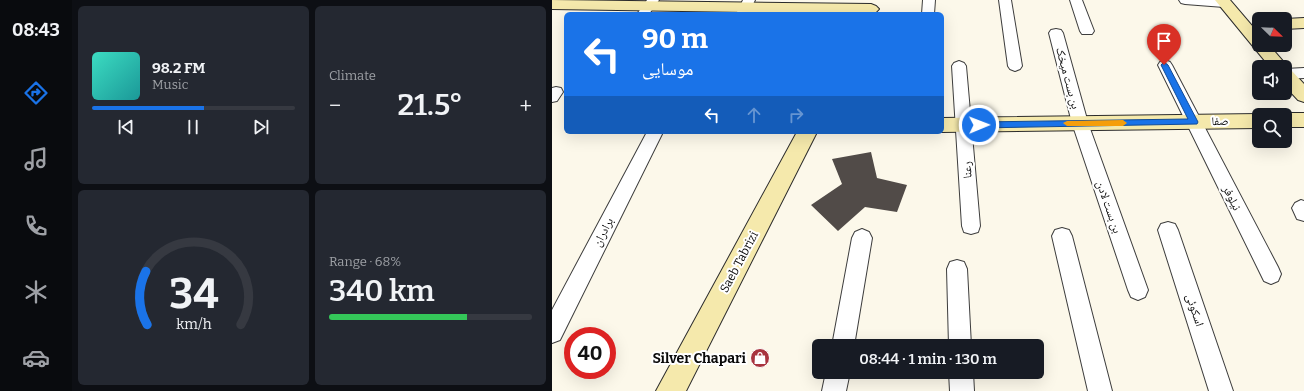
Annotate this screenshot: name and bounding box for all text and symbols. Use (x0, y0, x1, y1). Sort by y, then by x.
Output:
north arrow (1252, 12, 1292, 52)
map controls (1252, 12, 1292, 148)
text: 08:43 (12, 19, 60, 41)
text: 90 m (642, 22, 708, 55)
pin (1147, 24, 1181, 65)
icon: left (576, 28, 628, 80)
icon: arrive (1153, 30, 1175, 52)
street label: بن بست میخک (1053, 46, 1083, 110)
text: موسایی (642, 58, 694, 80)
text: 98.2 FM (152, 59, 205, 77)
button: sound (1252, 60, 1292, 100)
text: Climate (329, 68, 376, 83)
text: Music (152, 77, 188, 92)
icon: directions (22, 79, 50, 107)
text: 21.5° (398, 87, 463, 123)
text: − (329, 92, 341, 119)
text: + (519, 92, 532, 119)
icon: left (701, 104, 723, 126)
icon: ahead (743, 104, 765, 126)
icon: right (785, 104, 807, 126)
position arrow (958, 104, 1000, 146)
button: search (1252, 108, 1292, 148)
street label: صفا (1211, 114, 1229, 128)
icon: previous (115, 116, 137, 138)
icon: pause (182, 116, 204, 138)
icon: next (250, 116, 272, 138)
icon: music (22, 145, 50, 173)
street label: رعنا (959, 161, 975, 179)
street label: بن بست لادن (1093, 179, 1124, 235)
street label: نیلوفر (1219, 182, 1244, 213)
icon: phone (22, 212, 50, 240)
street label: برادران (590, 215, 616, 249)
street label: Saeb Tabrizi (717, 229, 761, 295)
text: Range · 68% (329, 254, 401, 269)
text: 34 (169, 269, 218, 319)
text: 340 km (329, 273, 435, 309)
icon: climate (22, 278, 50, 306)
street label: اسکوئی (1183, 292, 1207, 328)
text: km/h (176, 316, 211, 333)
speed limit sign: 40 (564, 327, 616, 379)
icon: car (22, 344, 50, 372)
shop icon: Silver Chapari (749, 347, 771, 369)
place label: Silver Chapari (653, 350, 747, 367)
text: 08:44 · 1 min · 130 m (859, 350, 997, 368)

